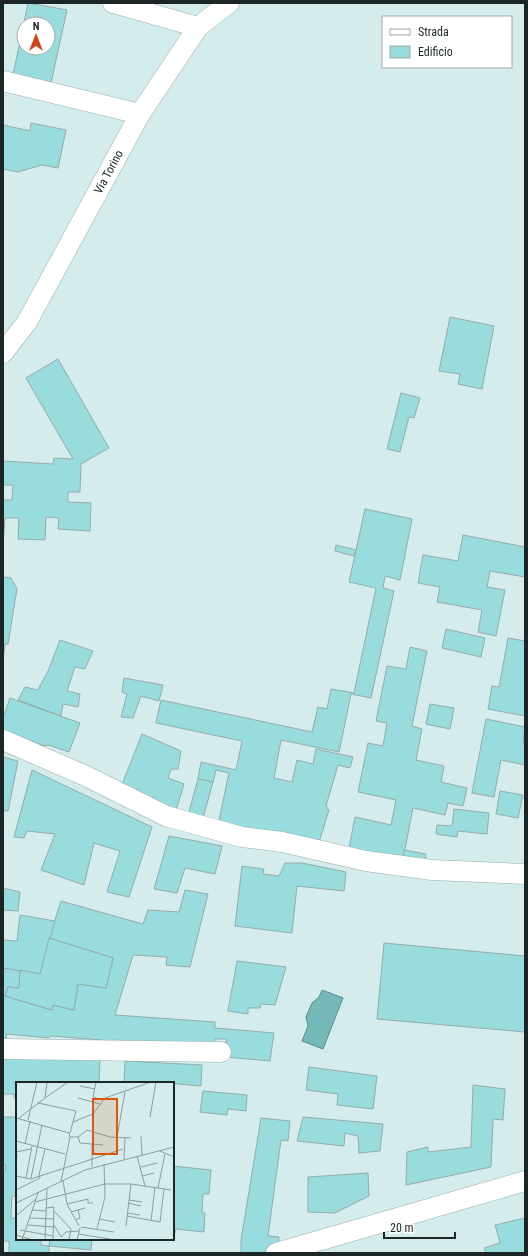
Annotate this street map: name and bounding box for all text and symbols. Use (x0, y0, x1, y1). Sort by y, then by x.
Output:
north arrow (16, 16, 56, 56)
legend (382, 16, 512, 68)
text: N (33, 20, 40, 33)
text: Strada (418, 25, 449, 39)
text: Edificio (418, 45, 453, 59)
street label: Via Torino (91, 148, 126, 196)
inset map (16, 1082, 174, 1240)
scale bar (384, 1214, 455, 1240)
text: 20 m (390, 1221, 414, 1235)

